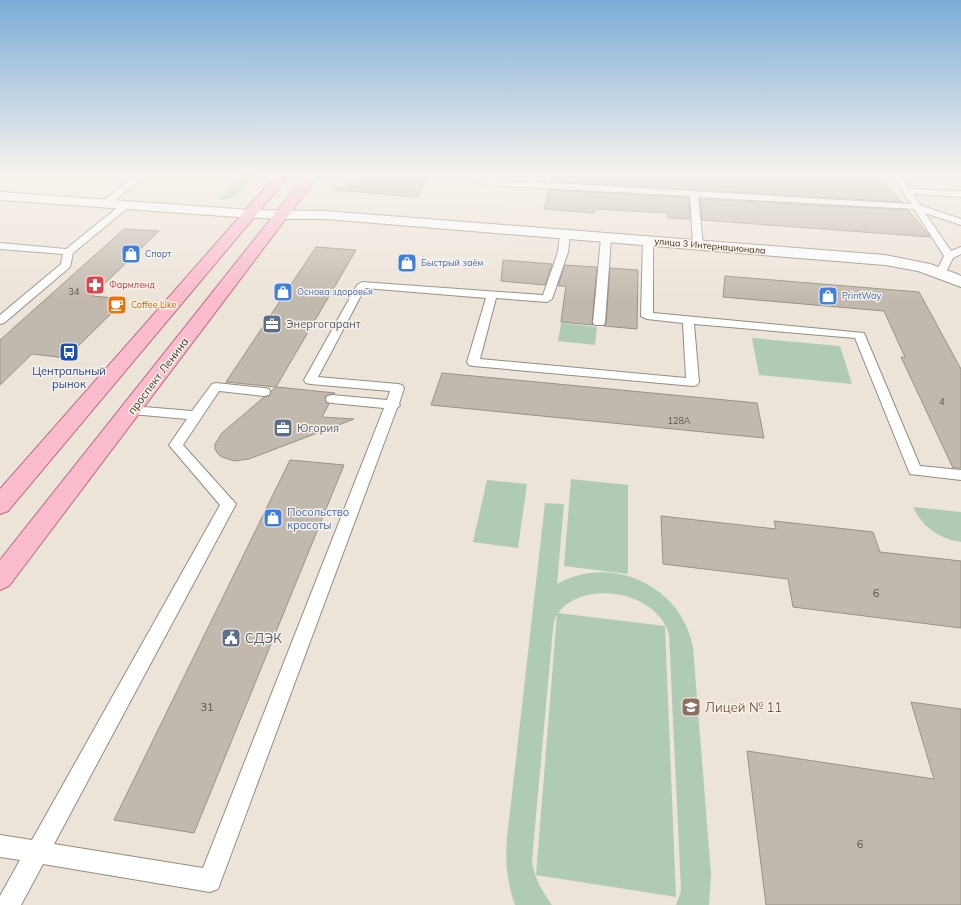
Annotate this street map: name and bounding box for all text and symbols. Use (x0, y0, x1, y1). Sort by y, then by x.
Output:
street label: улица 3 Интернационала (654, 235, 766, 257)
shop icon: Спорт (120, 243, 142, 265)
place label: Спорт (145, 248, 172, 259)
shop icon: Быстрый заём (396, 252, 418, 274)
place label: Быстрый заём (421, 257, 483, 268)
pharmacy icon: Фармленд (84, 274, 106, 296)
place label: Фармленд (109, 279, 156, 290)
shop icon: Основа здоровья (272, 281, 294, 303)
shop icon: PrintWay (817, 285, 839, 307)
house number: 34 (69, 286, 80, 297)
place label: Основа здоровья (297, 286, 373, 297)
place label: PrintWay (842, 290, 881, 302)
cafe icon: Coffee Like (106, 294, 128, 316)
place label: Coffee Like (131, 299, 176, 310)
office icon: Энергогарант (261, 313, 283, 335)
place label: Энергогарант (286, 317, 361, 331)
street label: проспект Ленина (125, 335, 191, 417)
bus stop icon: Центральный рынок (58, 341, 80, 363)
place label: Центральный рынок (32, 364, 106, 391)
house number: 4 (939, 396, 945, 407)
house number: 128А (668, 415, 691, 426)
office icon: Югория (272, 417, 294, 439)
place label: Югория (297, 421, 339, 435)
place label: Посольство красоты (287, 505, 349, 532)
shop icon: Посольство красоты (262, 507, 284, 529)
house number: 6 (873, 586, 880, 600)
public building icon: СДЭК (220, 627, 242, 649)
place label: СДЭК (245, 630, 282, 646)
school or university icon: Лицей № 11 (680, 696, 702, 718)
place label: Лицей № 11 (705, 699, 782, 715)
house number: 31 (200, 700, 214, 714)
house number: 6 (857, 837, 864, 851)

